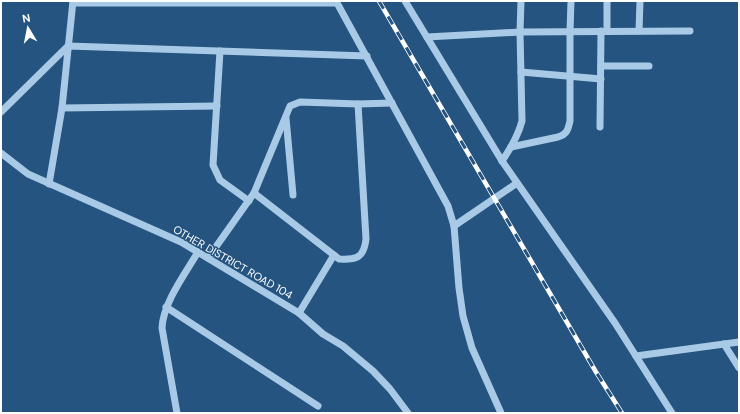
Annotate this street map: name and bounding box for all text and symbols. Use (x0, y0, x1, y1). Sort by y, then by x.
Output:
north arrow (8, 8, 48, 48)
text: N (21, 11, 31, 26)
street label: OTHER DISTRICT ROAD 104 (171, 222, 296, 302)

